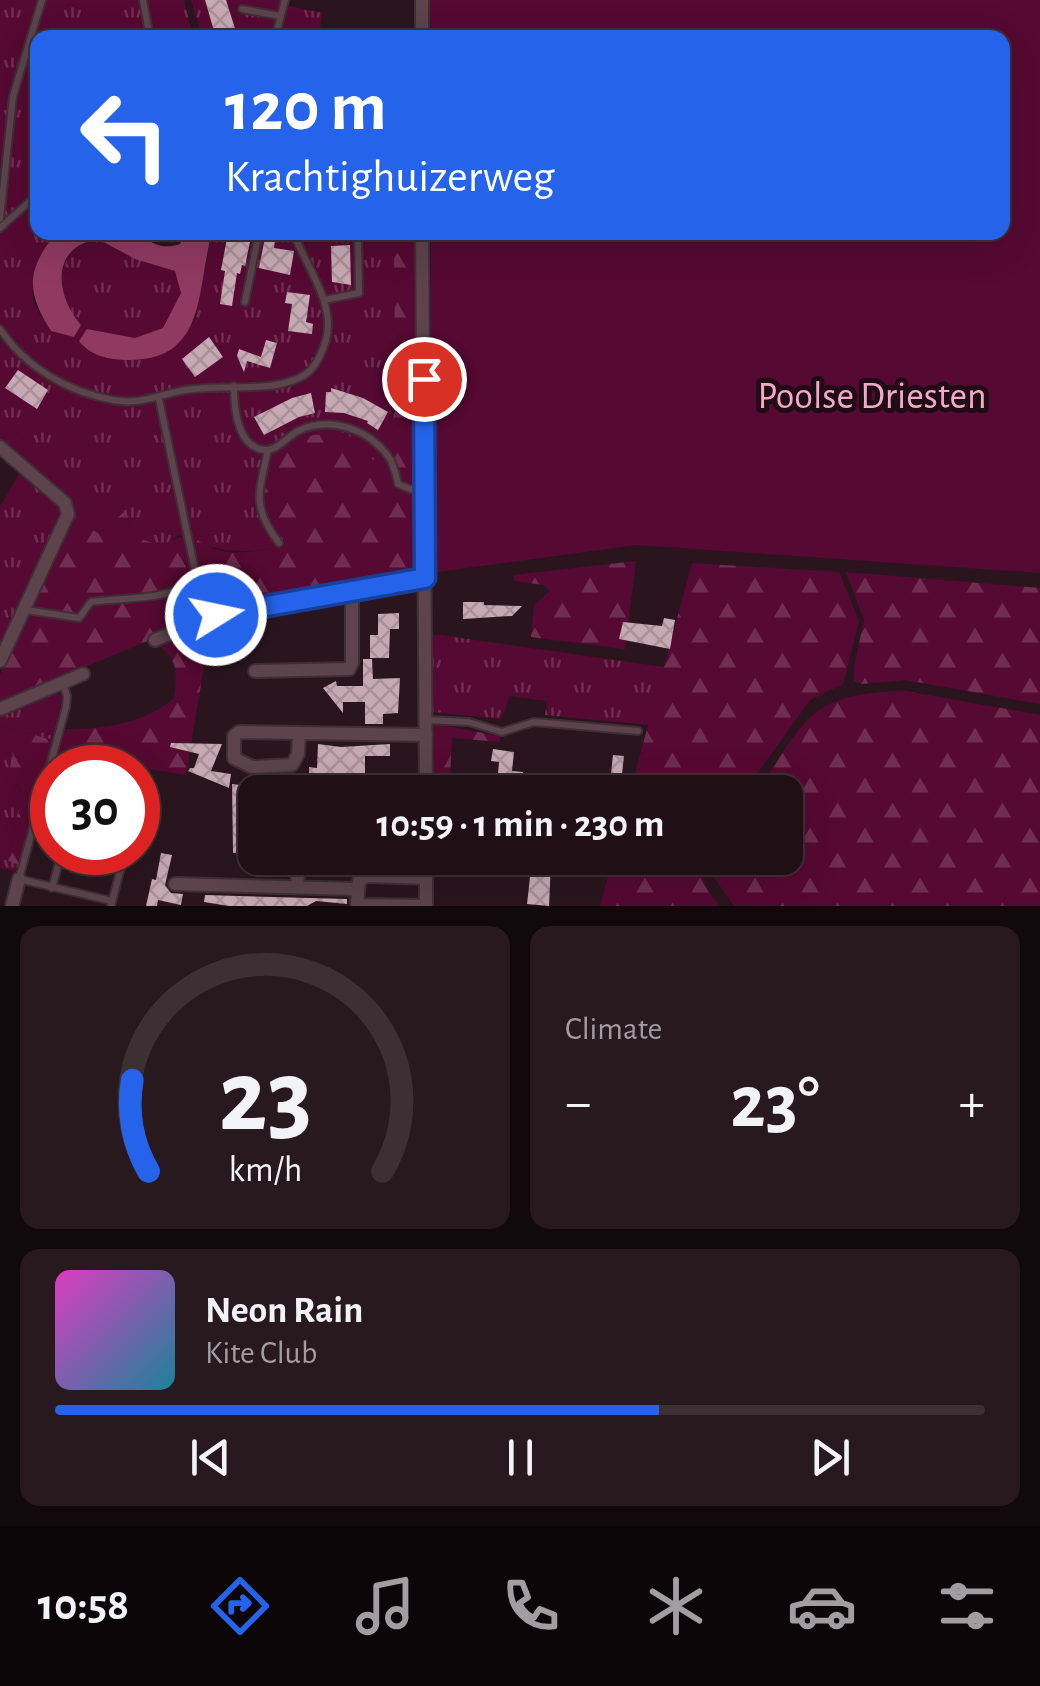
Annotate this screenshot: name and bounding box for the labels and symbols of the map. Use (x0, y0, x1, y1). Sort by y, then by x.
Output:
pin (382, 337, 467, 422)
park label: Poolse Driesten (757, 378, 987, 416)
position arrow (164, 563, 268, 667)
speed limit sign: 30 (30, 745, 160, 875)

